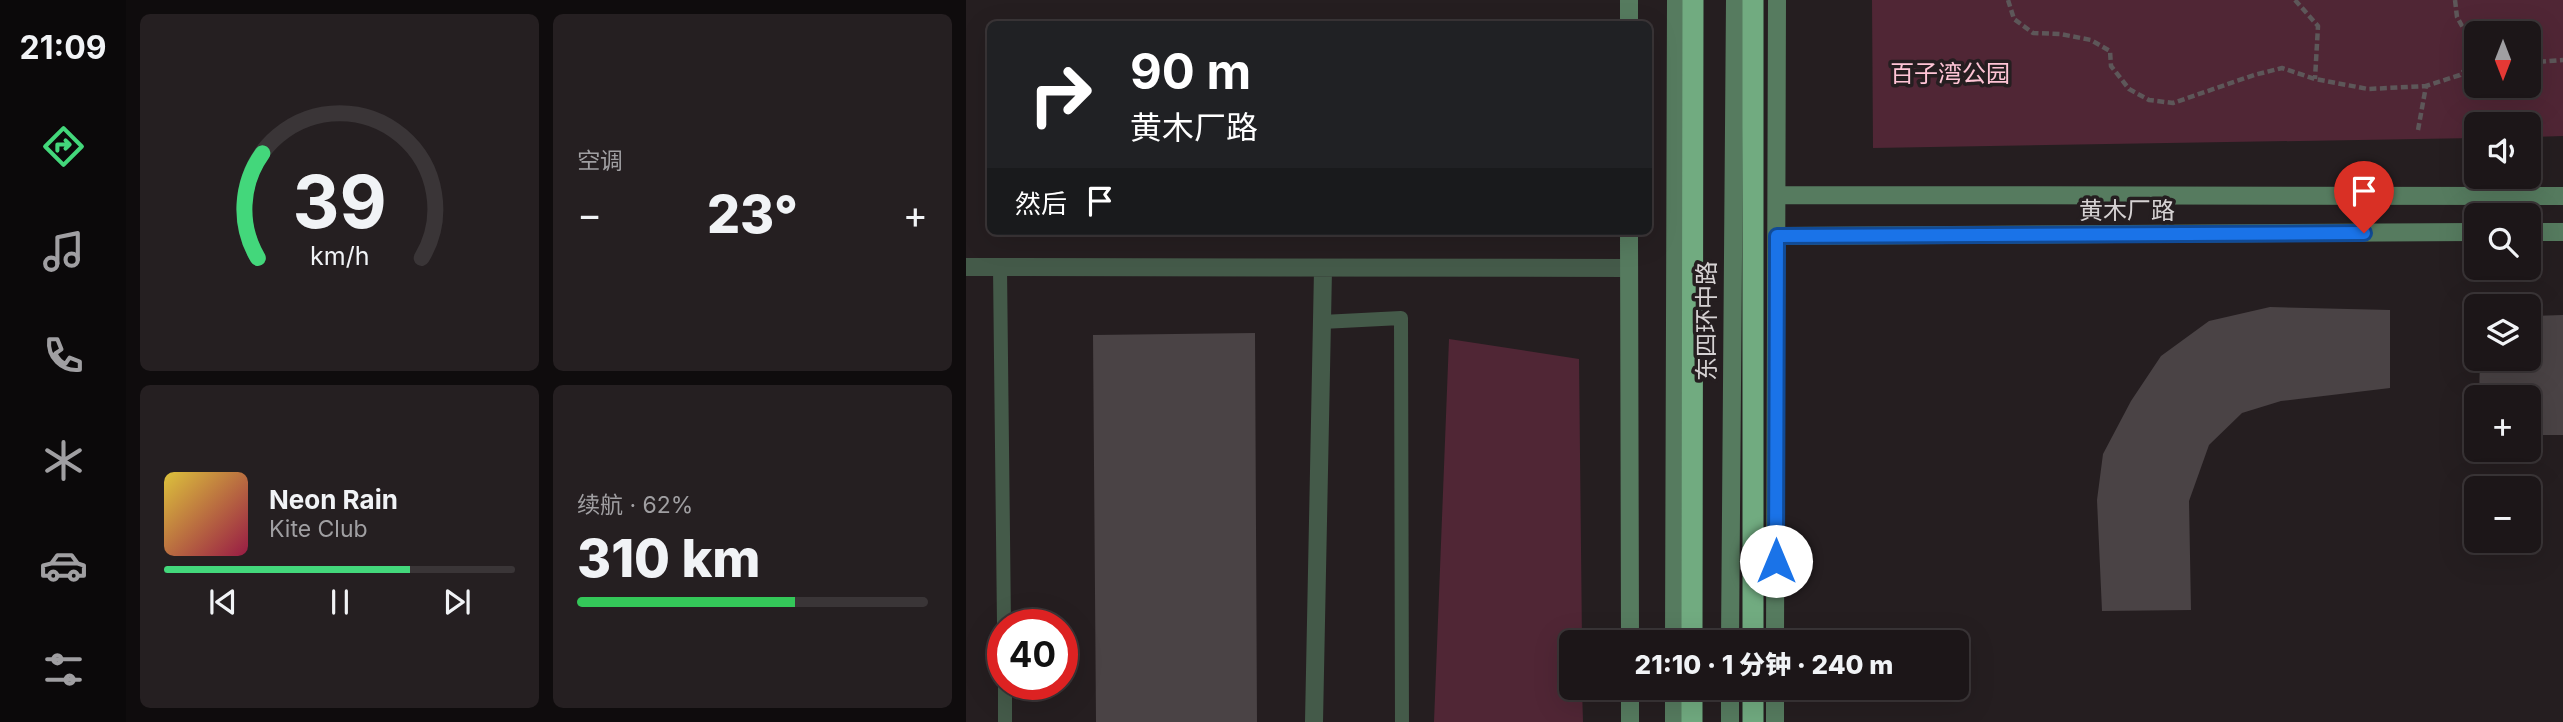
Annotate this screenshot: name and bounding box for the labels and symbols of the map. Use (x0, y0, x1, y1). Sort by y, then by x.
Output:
north arrow (2464, 21, 2541, 98)
park label: 百子湾公园 (1890, 59, 2010, 88)
pin (2334, 161, 2394, 233)
street label: 黄木厂路 (2079, 196, 2175, 225)
street label: 东四环中路 (1692, 261, 1721, 381)
position arrow (1739, 524, 1813, 598)
speed limit sign: 40 (987, 609, 1078, 700)

